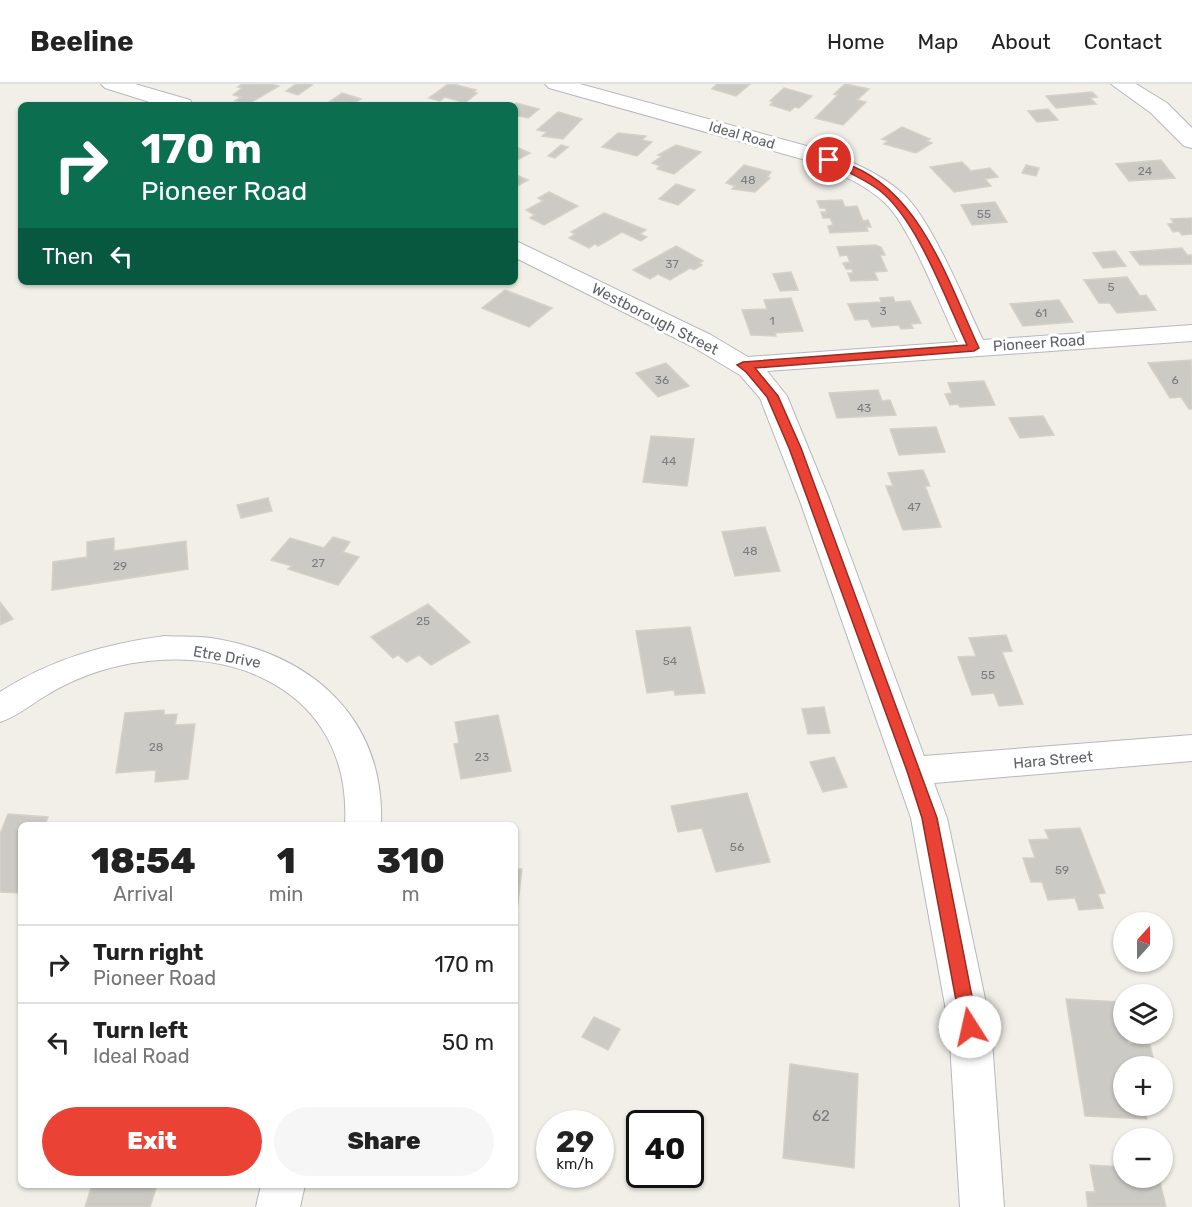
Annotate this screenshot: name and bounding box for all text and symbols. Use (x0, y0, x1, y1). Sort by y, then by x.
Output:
text: Beeline (30, 25, 134, 58)
text: Home (827, 29, 884, 54)
text: Map (917, 29, 958, 54)
text: About (991, 29, 1051, 54)
text: Contact (1084, 29, 1162, 54)
street label: Ideal Road (707, 118, 777, 153)
text: 170 m (141, 124, 262, 174)
icon: right (42, 126, 120, 204)
pin (803, 134, 854, 185)
icon: arrive (812, 143, 845, 176)
house number: 24 (1138, 164, 1153, 178)
house number: 48 (740, 173, 756, 187)
text: Pioneer Road (141, 175, 307, 207)
house number: 55 (977, 207, 991, 221)
icon: left (105, 240, 138, 273)
text: Then (42, 243, 93, 270)
house number: 37 (665, 257, 679, 271)
street label: Westborough Street (589, 279, 721, 359)
house number: 5 (1107, 280, 1115, 294)
house number: 3 (879, 304, 887, 318)
house number: 61 (1035, 306, 1047, 320)
house number: 1 (769, 314, 775, 328)
street label: Pioneer Road (992, 331, 1086, 355)
house number: 36 (655, 373, 669, 387)
house number: 6 (1171, 373, 1179, 387)
house number: 43 (857, 401, 871, 415)
house number: 44 (662, 454, 677, 468)
house number: 47 (907, 500, 921, 514)
house number: 48 (742, 544, 758, 558)
house number: 27 (311, 556, 325, 570)
house number: 29 (113, 559, 127, 573)
house number: 25 (416, 614, 430, 628)
street label: Etre Drive (192, 642, 262, 672)
house number: 54 (663, 654, 678, 668)
house number: 55 (981, 668, 995, 682)
house number: 28 (149, 740, 163, 754)
street label: Hara Street (1012, 748, 1094, 772)
house number: 23 (475, 750, 489, 764)
text: 18:54 (91, 839, 196, 882)
text: 1 (277, 839, 296, 882)
text: 310 (377, 839, 445, 882)
house number: 56 (730, 840, 744, 854)
house number: 59 (1055, 863, 1069, 877)
text: Arrival (113, 882, 173, 906)
text: min (269, 882, 304, 906)
text: m (402, 882, 420, 906)
north arrow (1113, 912, 1173, 972)
map controls (1113, 912, 1173, 1188)
text: Turn right (93, 939, 203, 966)
icon: right (42, 948, 75, 981)
text: 170 m (434, 951, 494, 978)
text: Pioneer Road (93, 966, 216, 990)
button: layers (1113, 984, 1173, 1044)
position arrow (938, 995, 1002, 1059)
text: Turn left (93, 1017, 188, 1044)
icon: left (42, 1026, 75, 1059)
text: 50 m (442, 1029, 494, 1056)
text: Ideal Road (93, 1044, 190, 1068)
button: + (1113, 1056, 1173, 1116)
button: Exit (42, 1107, 262, 1176)
button: Share (274, 1107, 494, 1176)
house number: 62 (812, 1107, 830, 1125)
speed limit sign: 40 (626, 1110, 704, 1188)
text: 29 (556, 1124, 594, 1160)
button: − (1113, 1128, 1173, 1188)
text: km/h (556, 1155, 594, 1173)

